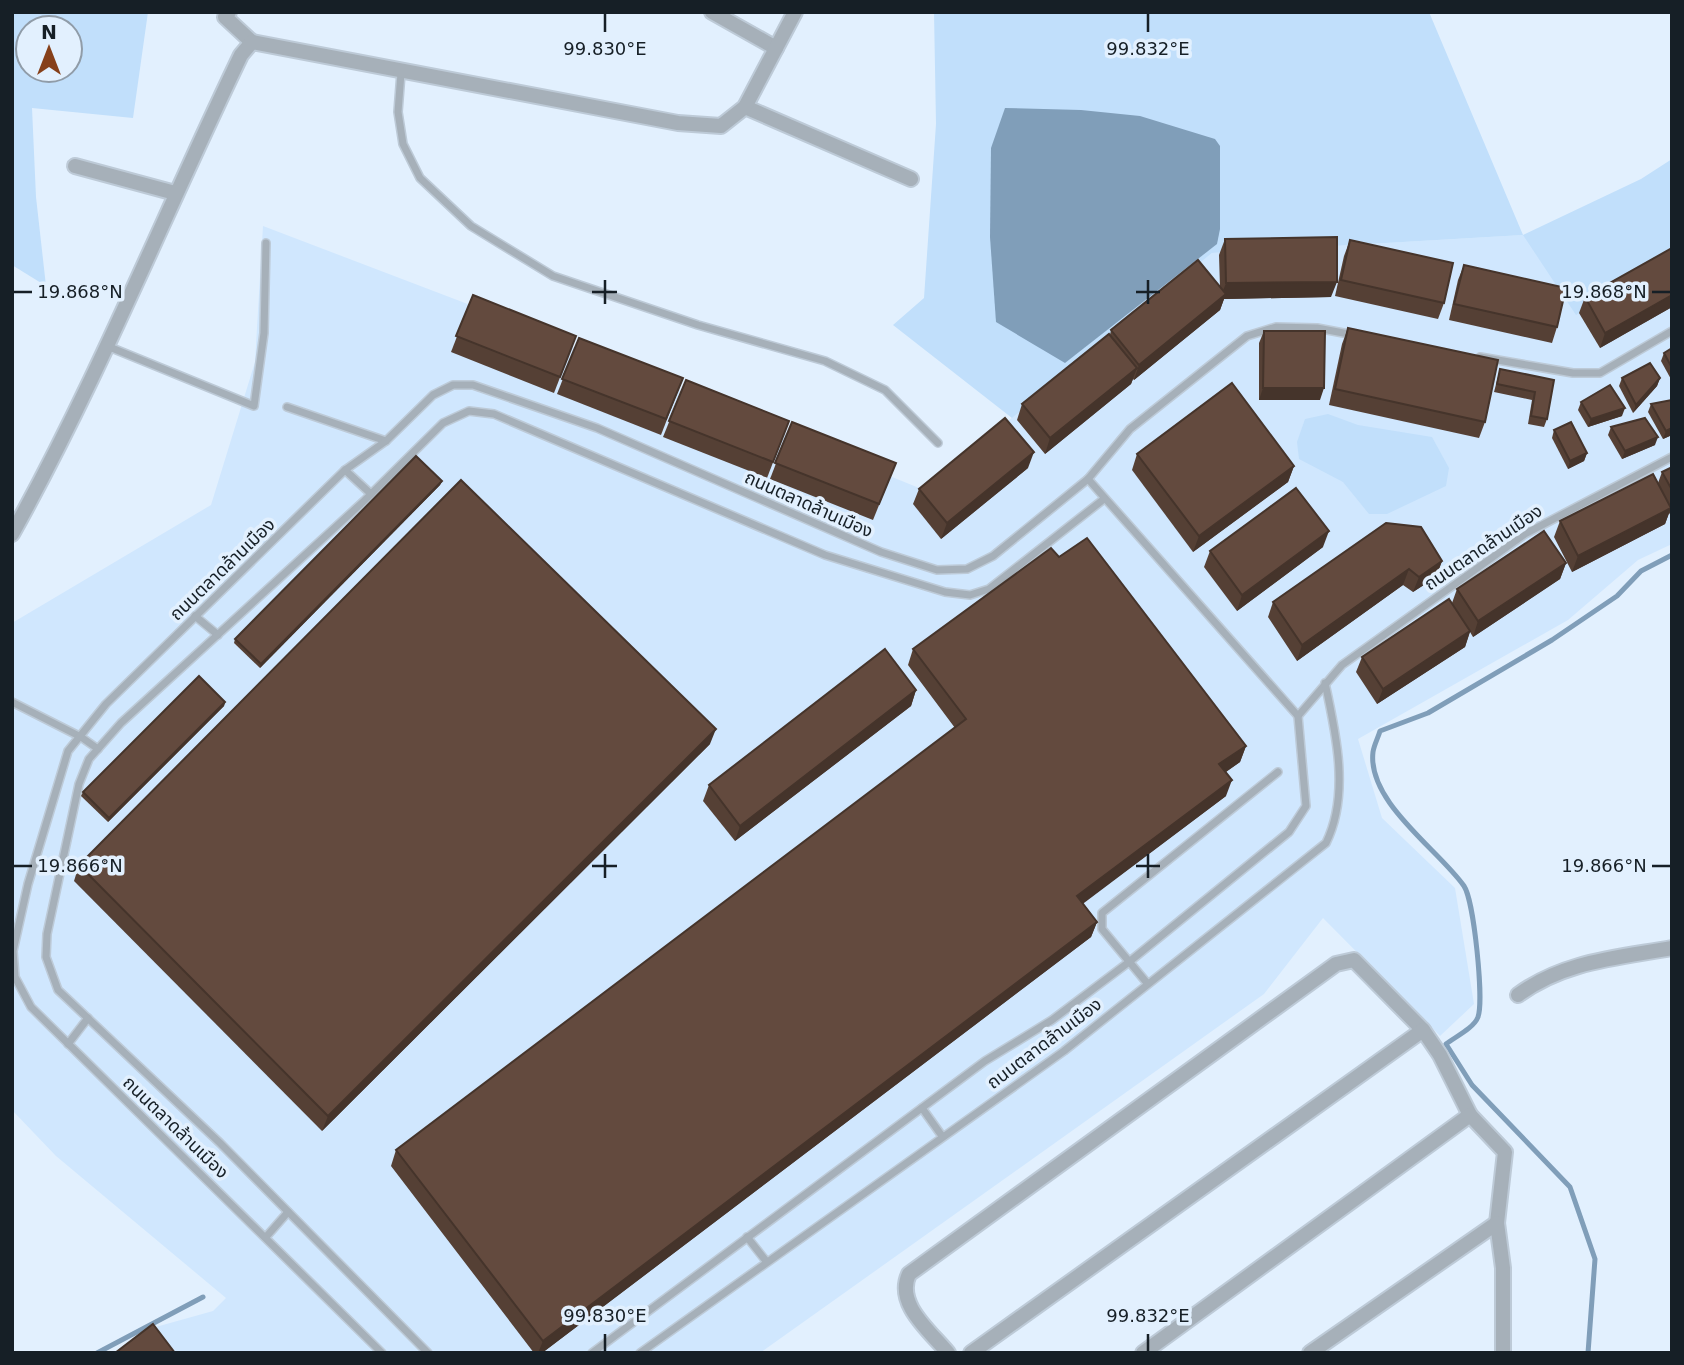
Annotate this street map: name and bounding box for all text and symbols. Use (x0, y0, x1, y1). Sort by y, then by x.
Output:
north arrow (14, 14, 84, 84)
text: N (41, 21, 57, 43)
text: 99.830°E (563, 38, 647, 59)
text: 99.832°E (1106, 38, 1190, 59)
text: 19.868°N (37, 281, 123, 302)
text: 19.868°N (1561, 281, 1647, 302)
street label: ถนนตลาดล้านเมือง (742, 466, 876, 542)
street label: ถนนตลาดล้านเมือง (1420, 500, 1546, 594)
street label: ถนนตลาดล้านเมือง (165, 514, 279, 624)
text: 19.866°N (37, 855, 123, 876)
text: 19.866°N (1561, 855, 1647, 876)
street label: ถนนตลาดล้านเมือง (983, 993, 1105, 1093)
street label: ถนนตลาดล้านเมือง (119, 1072, 233, 1182)
text: 99.830°E (563, 1305, 647, 1326)
text: 99.832°E (1106, 1305, 1190, 1326)

